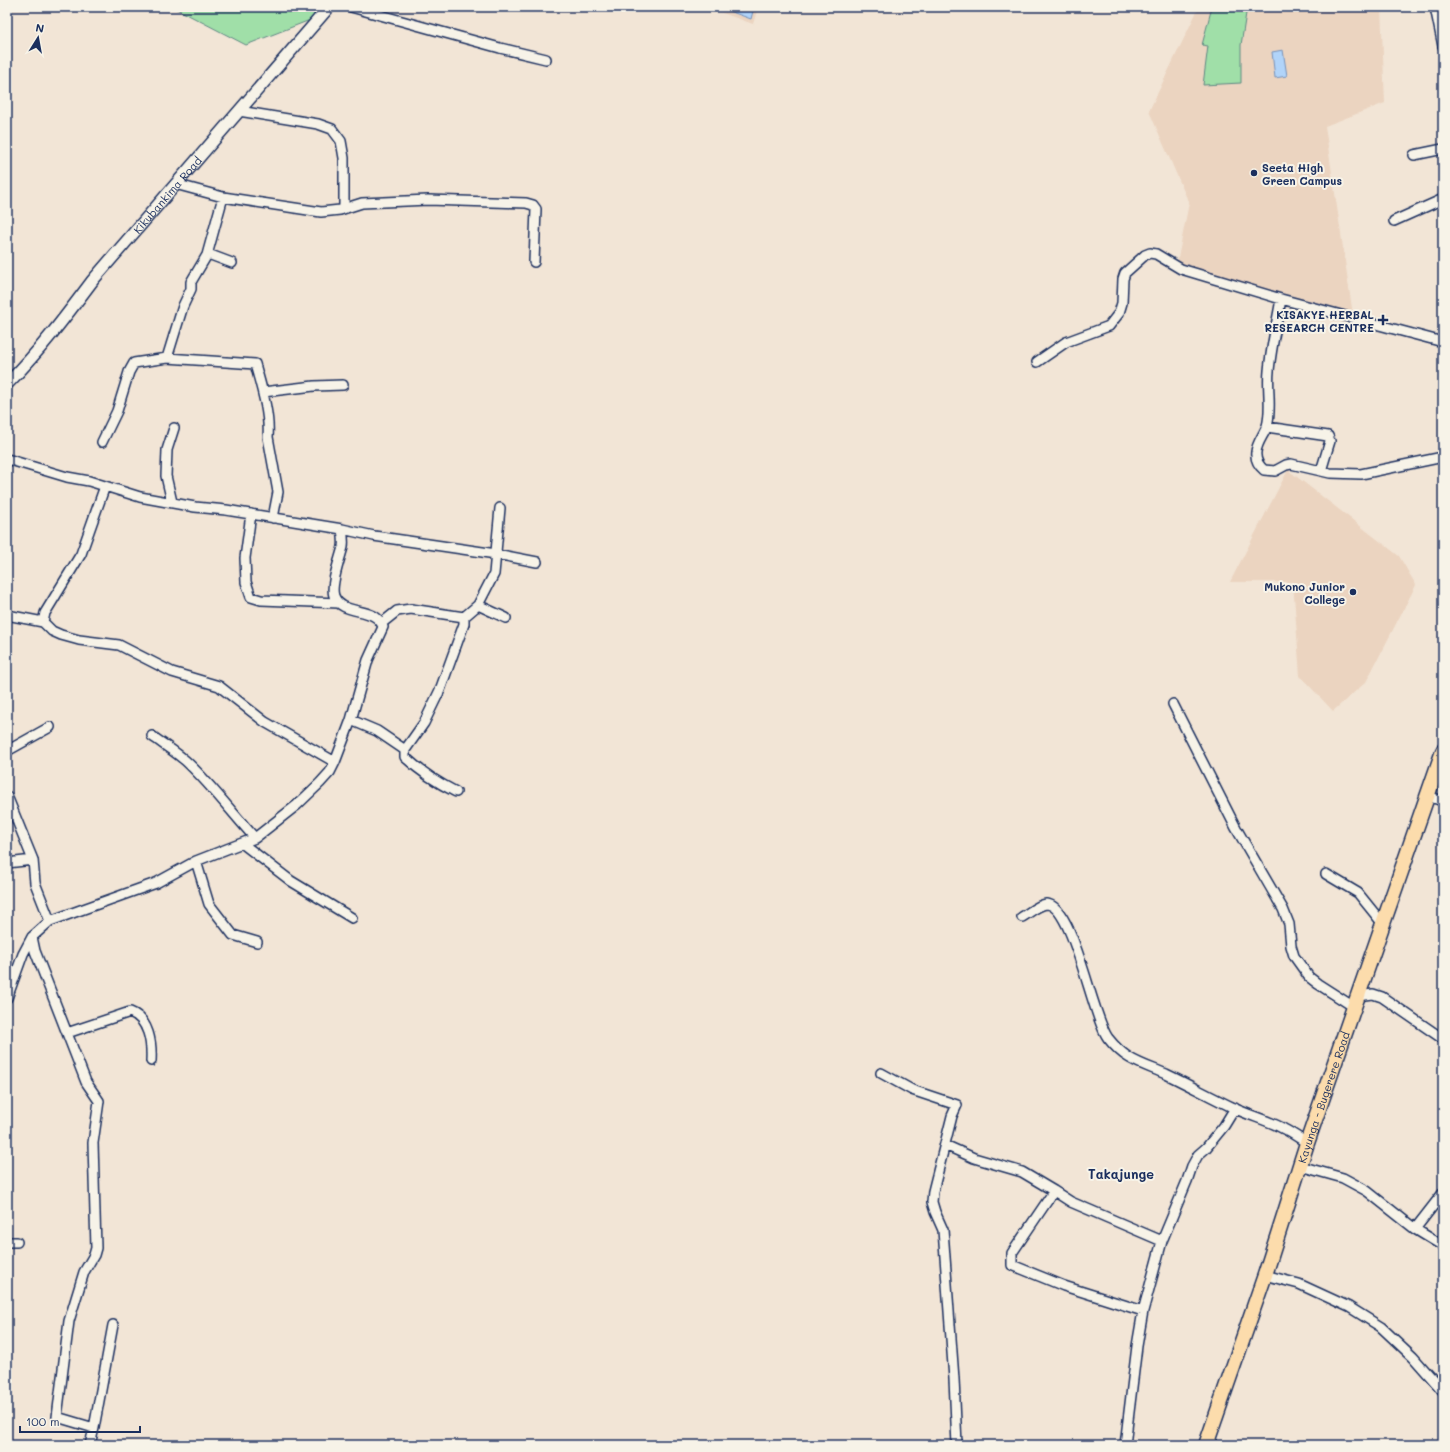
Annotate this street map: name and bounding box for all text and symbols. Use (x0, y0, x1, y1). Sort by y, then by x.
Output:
north arrow (18, 18, 58, 58)
text: N (34, 20, 46, 36)
street label: Kikubankima Road (129, 153, 205, 236)
place label: Seeta High Green Campus (1262, 160, 1342, 188)
marker: Seeta High Green Campus (1249, 168, 1259, 178)
place label: KISAKYE HERBAL RESEARCH CENTRE (1264, 307, 1375, 335)
marker: KISAKYE HERBAL RESEARCH CENTRE (1377, 314, 1389, 326)
place label: Mukono Junior College (1264, 579, 1345, 607)
marker: Mukono Junior College (1348, 587, 1358, 597)
street label: Kayunga - Bugerere Road (1294, 1029, 1353, 1165)
district label: Takajunge (1088, 1165, 1154, 1182)
scale bar (20, 1408, 140, 1434)
text: 100 m (26, 1413, 60, 1429)

